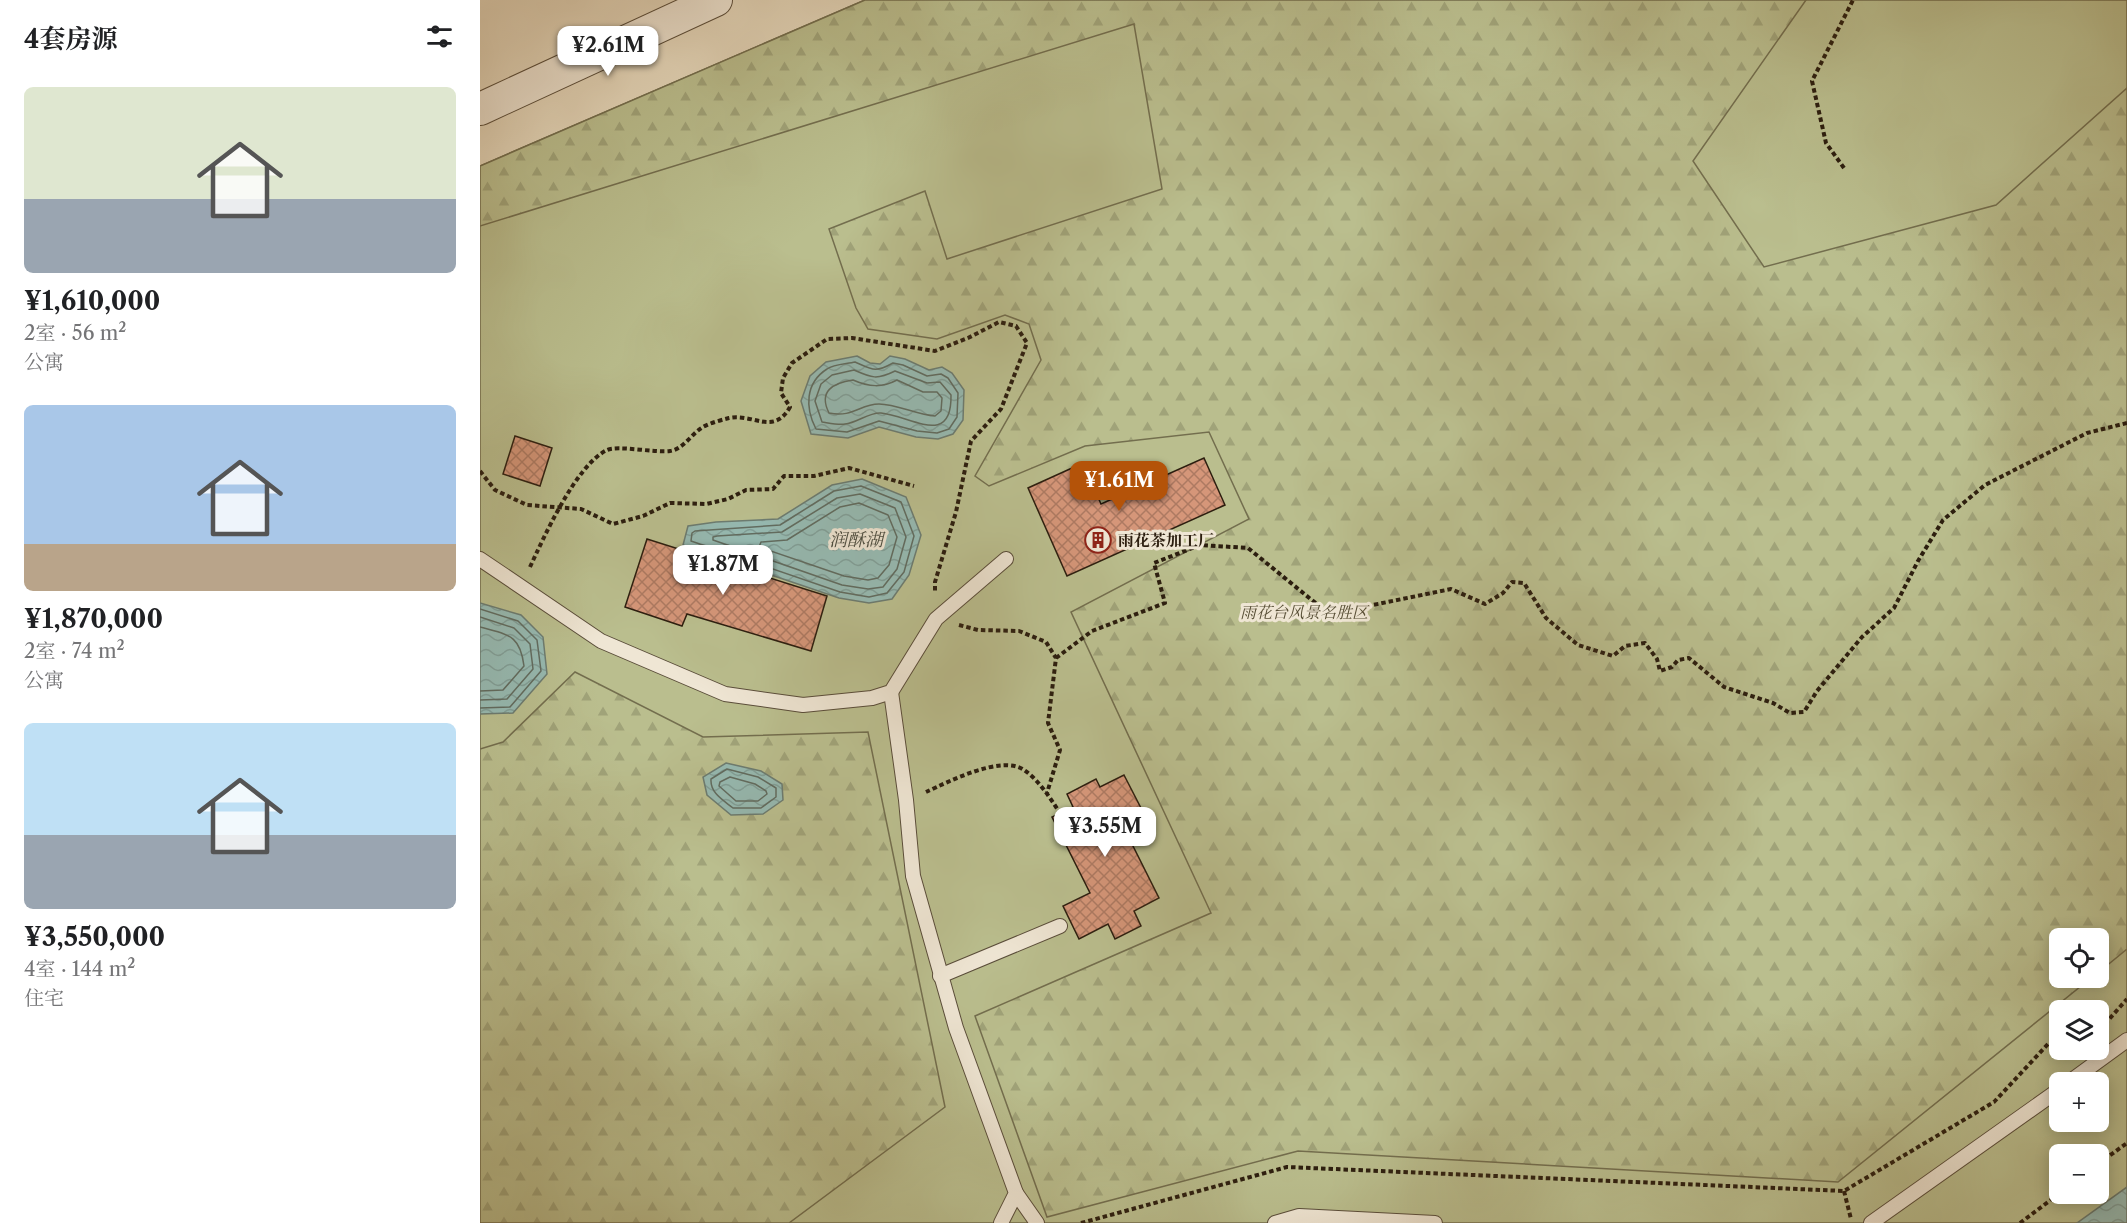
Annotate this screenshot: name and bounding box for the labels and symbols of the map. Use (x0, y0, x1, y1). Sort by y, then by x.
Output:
pin: ¥2.61M (559, 26, 657, 77)
pin: ¥1.61M (1070, 461, 1168, 512)
building icon: 雨花茶加工厂 (1083, 525, 1113, 555)
water label: 润酥湖 (829, 529, 886, 551)
place label: 雨花茶加工厂 (1118, 530, 1214, 550)
pin: ¥1.87M (674, 545, 772, 596)
park label: 雨花台风景名胜区 (1240, 602, 1370, 622)
pin: ¥3.55M (1056, 807, 1154, 858)

